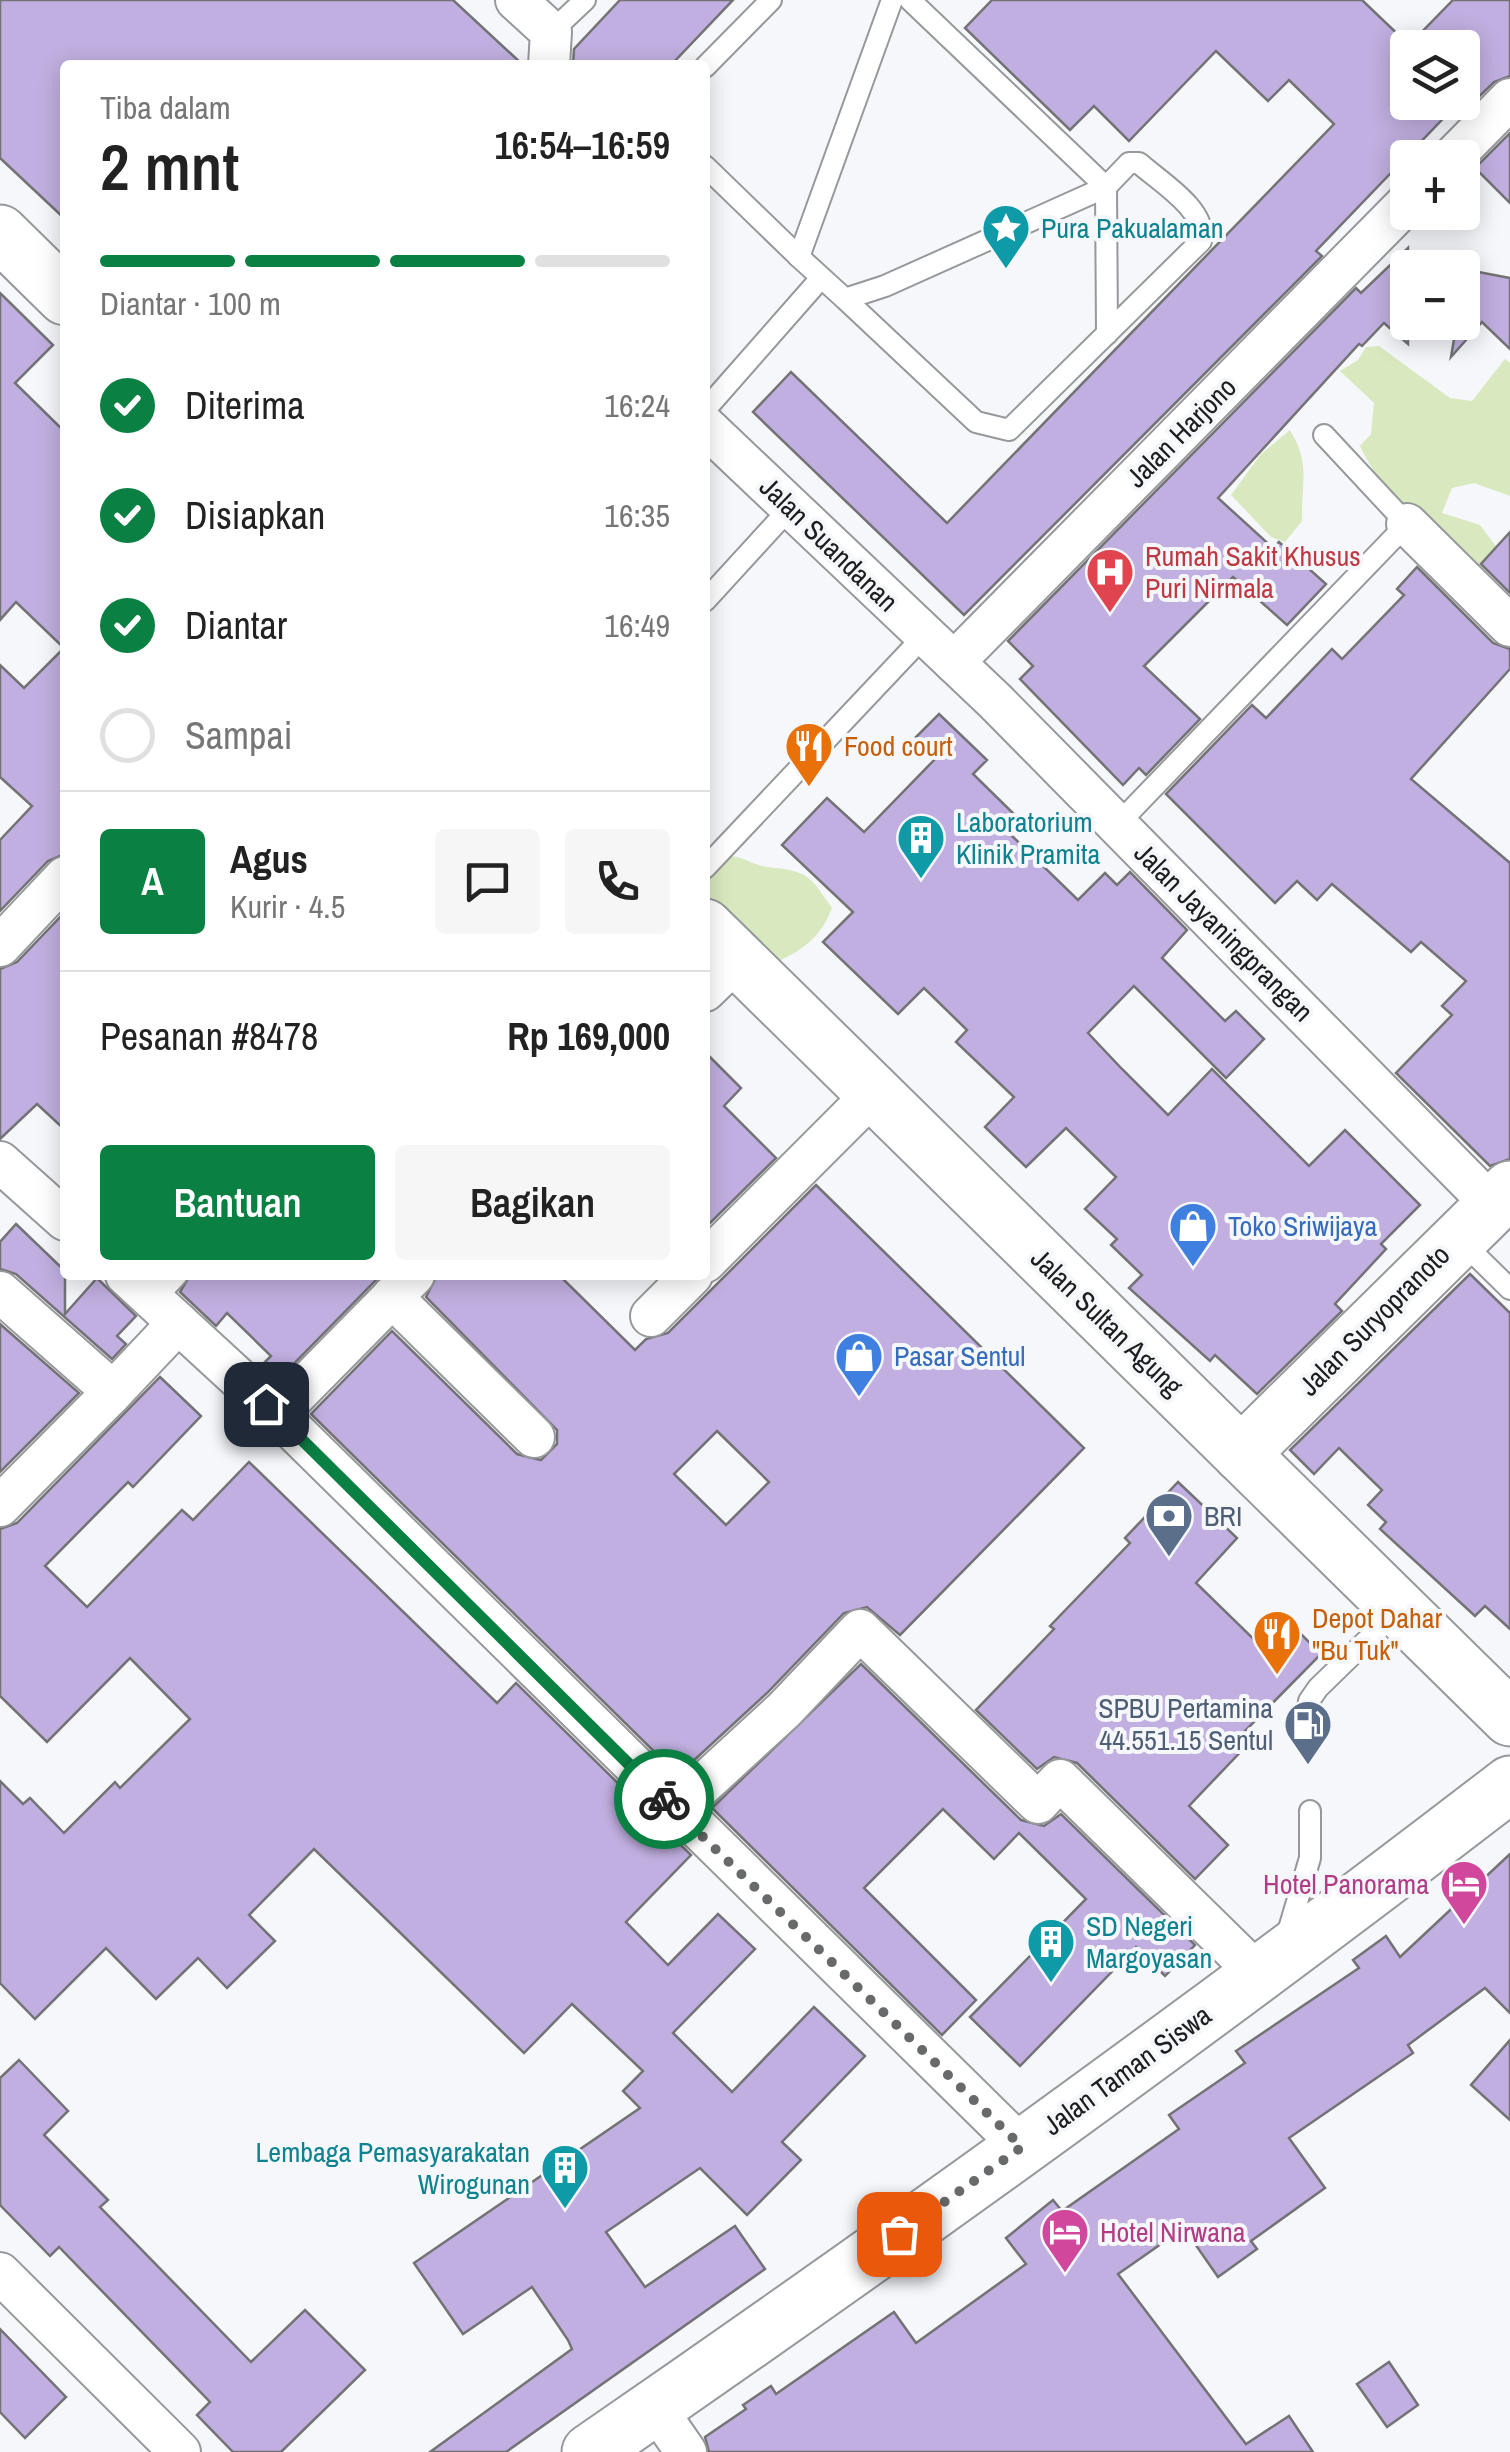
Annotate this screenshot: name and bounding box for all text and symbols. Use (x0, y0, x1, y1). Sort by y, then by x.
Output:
map controls (1390, 30, 1480, 340)
button: layers (1390, 30, 1480, 120)
text: Tiba dalam (100, 86, 231, 129)
text: 16:54–16:59 (494, 120, 670, 171)
text: 2 mnt (100, 123, 239, 210)
button: + (1390, 140, 1480, 230)
place icon: Pura Pakualaman (980, 202, 1032, 270)
place label: Pura Pakualaman (1041, 209, 1224, 247)
button: − (1390, 250, 1480, 340)
text: Diantar · 100 m (100, 282, 281, 325)
street label: Jalan Harjono (1117, 368, 1245, 496)
icon: check (100, 378, 155, 433)
text: Diterima (185, 380, 304, 431)
text: 16:24 (604, 384, 670, 427)
street label: Jalan Suandanan (752, 468, 906, 620)
icon: check (100, 488, 155, 543)
text: Disiapkan (185, 490, 325, 541)
text: 16:35 (604, 494, 670, 537)
place label: Rumah Sakit Khusus Puri Nirmala (1145, 537, 1361, 607)
hospital icon: Rumah Sakit Khusus Puri Nirmala (1084, 546, 1136, 614)
icon: check (100, 598, 155, 653)
text: Diantar (185, 600, 287, 651)
text: 16:49 (604, 604, 670, 647)
text: Sampai (185, 710, 292, 761)
restaurant icon: Food court (783, 720, 835, 788)
place label: Food court (844, 727, 953, 765)
place label: Laboratorium Klinik Pramita (956, 803, 1100, 873)
building icon: Laboratorium Klinik Pramita (895, 812, 947, 880)
button: chat (435, 829, 540, 934)
button: phone (565, 829, 670, 934)
text: Agus (230, 834, 308, 885)
street label: Jalan Jayaningprangan (1126, 834, 1322, 1030)
text: A (141, 856, 164, 907)
text: Kurir · 4.5 (230, 885, 345, 928)
text: Pesanan #8478 (100, 1011, 318, 1062)
text: Rp 169,000 (507, 1011, 670, 1062)
button: Bantuan (100, 1145, 375, 1260)
button: Bagikan (395, 1145, 670, 1260)
shop icon: Toko Sriwijaya (1167, 1200, 1219, 1268)
place label: Toko Sriwijaya (1228, 1207, 1378, 1245)
street label: Jalan Suryopranoto (1290, 1236, 1458, 1404)
street label: Jalan Sultan Agung (1023, 1240, 1192, 1405)
shop icon: Pasar Sentul (833, 1330, 885, 1398)
place label: Pasar Sentul (894, 1337, 1025, 1375)
pin (224, 1362, 309, 1447)
icon: home (239, 1377, 294, 1432)
bank icon: BRI (1143, 1490, 1195, 1558)
place label: BRI (1204, 1497, 1242, 1535)
place label: Depot Dahar "Bu Tuk" (1312, 1599, 1443, 1669)
restaurant icon: Depot Dahar "Bu Tuk" (1251, 1608, 1303, 1676)
place label: SPBU Pertamina 44.551.15 Sentul (1098, 1689, 1273, 1759)
fuel station icon: SPBU Pertamina 44.551.15 Sentul (1282, 1698, 1334, 1766)
courier (614, 1749, 714, 1849)
icon: bike (637, 1772, 692, 1827)
hotel icon: Hotel Panorama (1438, 1858, 1490, 1926)
place label: Hotel Panorama (1263, 1865, 1429, 1903)
place label: SD Negeri Margoyasan (1086, 1907, 1212, 1977)
building icon: SD Negeri Margoyasan (1025, 1916, 1077, 1984)
street label: Jalan Taman Siswa (1035, 1996, 1219, 2144)
place label: Lembaga Pemasyarakatan Wirogunan (256, 2133, 530, 2203)
building icon: Lembaga Pemasyarakatan Wirogunan (539, 2142, 591, 2210)
pin (857, 2192, 942, 2277)
hotel icon: Hotel Nirwana (1039, 2206, 1091, 2274)
icon: bag (872, 2207, 927, 2262)
place label: Hotel Nirwana (1100, 2213, 1246, 2251)

